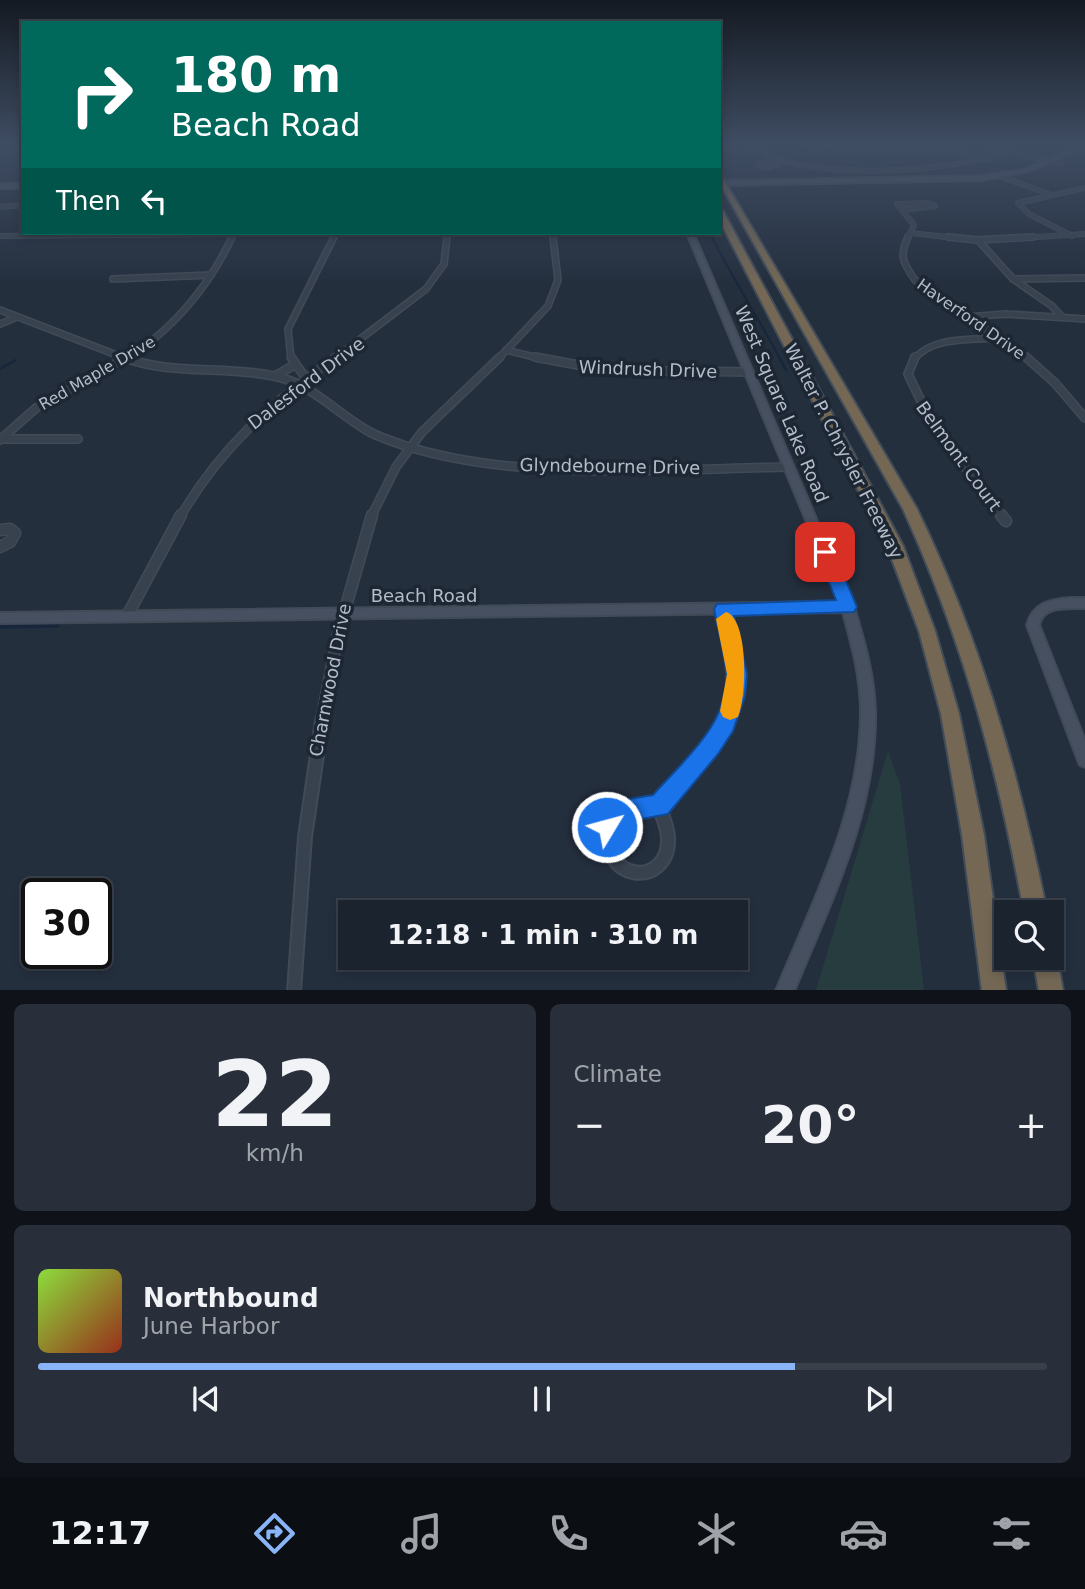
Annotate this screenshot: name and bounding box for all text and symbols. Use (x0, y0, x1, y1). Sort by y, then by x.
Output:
text: 180 m (171, 47, 341, 104)
icon: right (56, 49, 147, 140)
text: Beach Road (171, 106, 361, 144)
icon: left (135, 182, 173, 220)
text: Then (56, 186, 121, 216)
street label: Haverford Drive (913, 275, 1029, 363)
street label: West Square Lake Road (731, 302, 833, 506)
street label: Red Maple Drive (35, 332, 159, 414)
street label: Dalesford Drive (244, 333, 368, 433)
street label: Walter P. Chrysler Freeway (780, 340, 908, 562)
street label: Windrush Drive (578, 356, 718, 382)
street label: Belmont Court (912, 397, 1006, 515)
street label: Glyndebourne Drive (520, 454, 700, 478)
pin (795, 522, 855, 582)
icon: arrive (806, 533, 844, 571)
street label: Beach Road (371, 585, 477, 606)
street label: Charnwood Drive (305, 602, 355, 758)
position arrow (570, 790, 644, 864)
speed limit sign: 30 (21, 878, 112, 969)
map controls (994, 900, 1064, 970)
button: search (994, 900, 1064, 970)
text: 12:18 · 1 min · 310 m (388, 920, 698, 950)
text: 22 (211, 1042, 338, 1147)
text: Climate (574, 1061, 662, 1087)
text: 20° (761, 1095, 859, 1155)
text: − (574, 1103, 605, 1147)
text: + (1015, 1103, 1047, 1147)
text: km/h (246, 1140, 304, 1166)
text: Northbound (143, 1283, 319, 1313)
text: June Harbor (143, 1313, 279, 1339)
icon: previous (187, 1380, 225, 1418)
icon: pause (523, 1380, 561, 1418)
icon: next (860, 1380, 898, 1418)
icon: directions (250, 1509, 299, 1558)
icon: music (397, 1509, 446, 1558)
icon: phone (544, 1509, 593, 1558)
icon: climate (692, 1509, 741, 1558)
icon: car (839, 1509, 888, 1558)
icon: filters (987, 1509, 1036, 1558)
text: 12:17 (49, 1514, 151, 1552)

